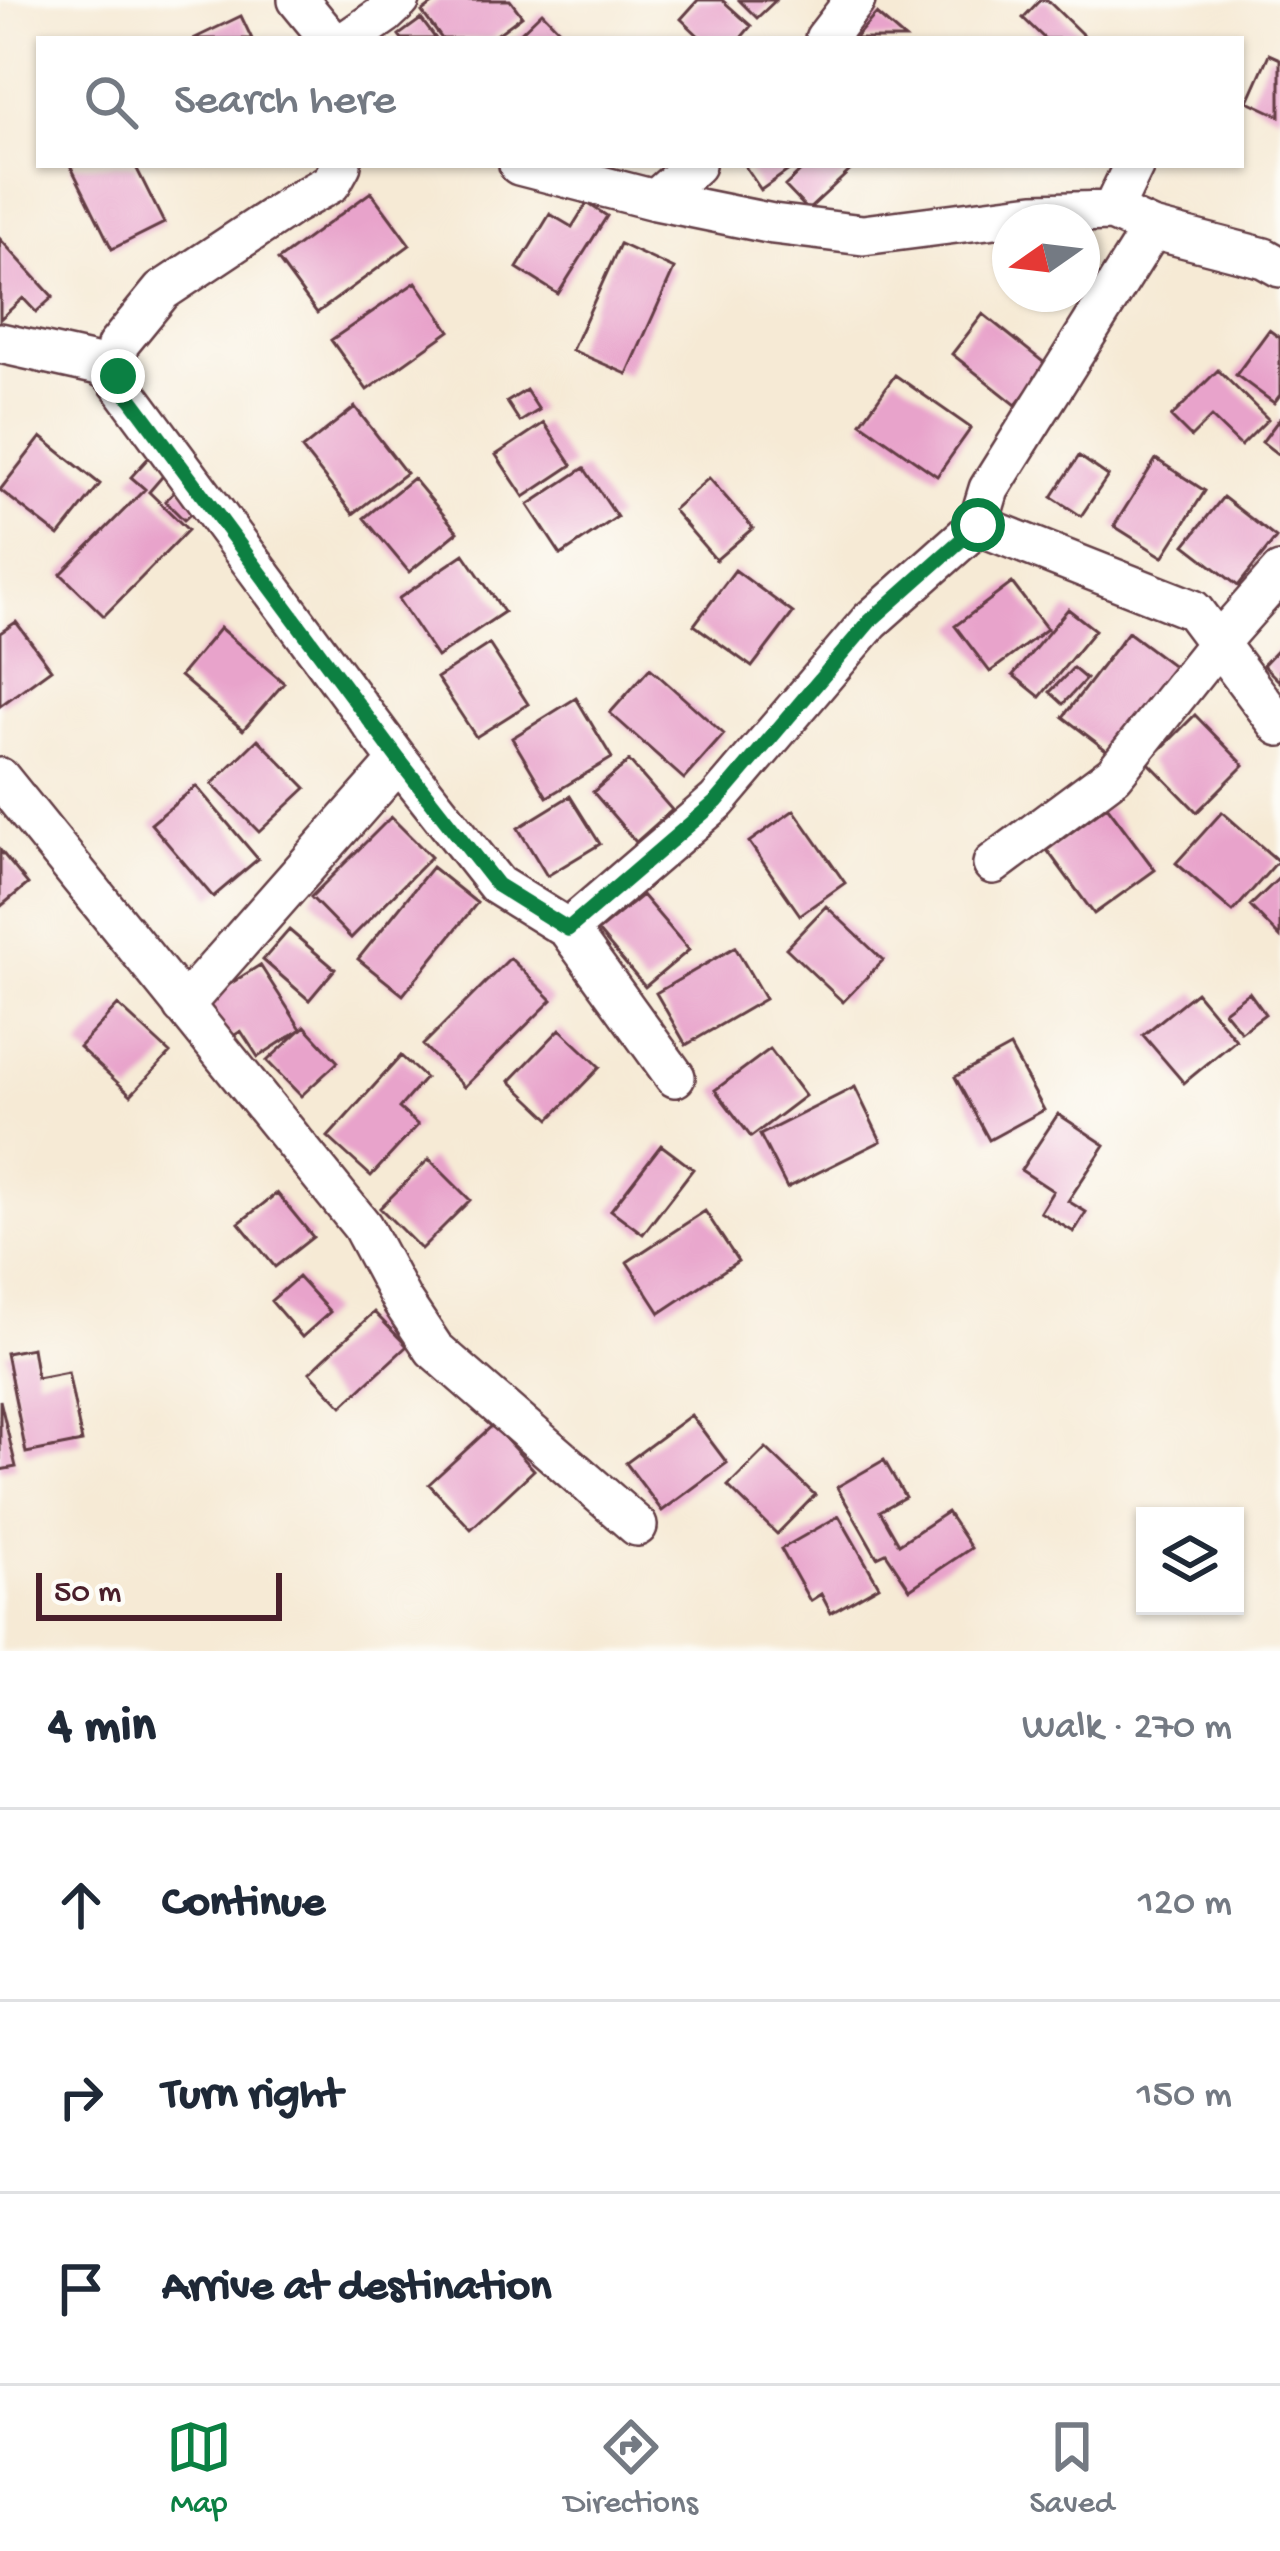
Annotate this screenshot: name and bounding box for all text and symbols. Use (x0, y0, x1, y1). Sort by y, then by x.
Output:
search box (36, 36, 1244, 168)
icon: search (78, 69, 144, 135)
text: Search here (174, 76, 396, 129)
north arrow (992, 204, 1100, 312)
route end (91, 349, 145, 403)
route start (951, 498, 1005, 552)
map controls (1136, 1507, 1244, 1615)
button: layers (1136, 1507, 1244, 1615)
scale bar (36, 1567, 282, 1620)
text: 50 m (54, 1575, 121, 1613)
text: 4 min (48, 1699, 156, 1759)
text: Walk · 270 m (1022, 1706, 1232, 1752)
icon: ahead (48, 1872, 114, 1938)
text: Continue (162, 1878, 325, 1931)
text: 120 m (1138, 1882, 1232, 1928)
icon: right (48, 2064, 114, 2130)
text: Turn right (162, 2070, 342, 2123)
text: 150 m (1137, 2074, 1232, 2120)
icon: arrive (48, 2256, 114, 2322)
text: Arrive at destination (162, 2262, 551, 2315)
tab: Map (166, 2414, 232, 2524)
tab: Directions (564, 2414, 698, 2524)
tab: Saved (1030, 2414, 1114, 2524)

